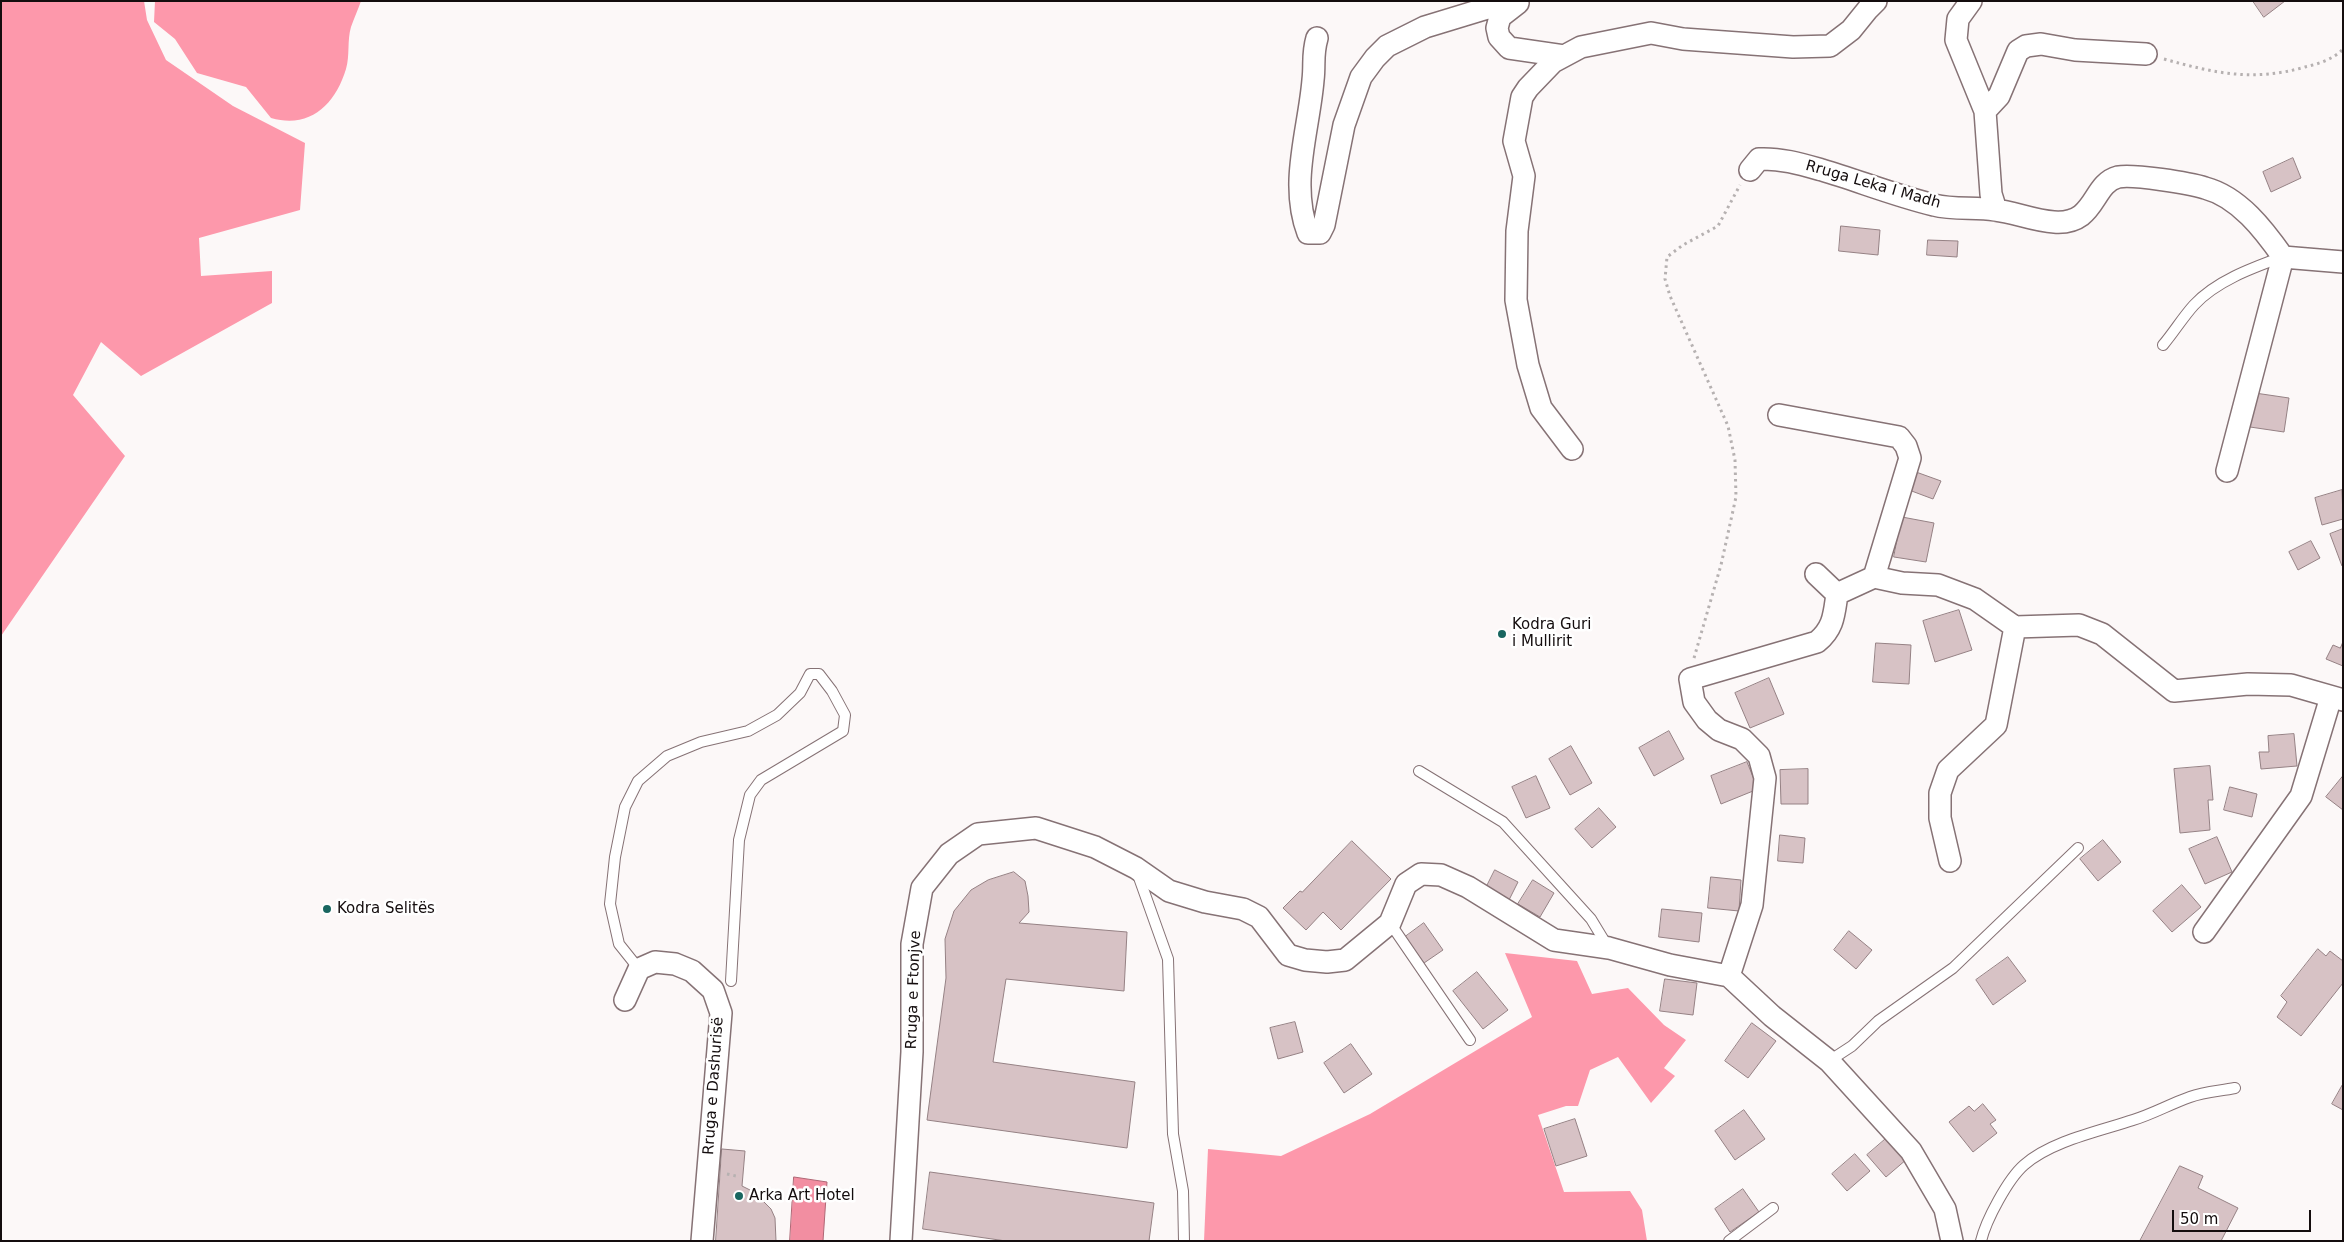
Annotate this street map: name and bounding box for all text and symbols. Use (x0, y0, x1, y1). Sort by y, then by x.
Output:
street label: Rruga Leka I Madh (1803, 157, 1943, 213)
place label: Kodra Guri i Mullirit (1512, 616, 1591, 651)
marker: Kodra Guri i Mullirit (1496, 628, 1508, 640)
place label: Kodra Selitës (337, 900, 435, 918)
marker: Kodra Selitës (321, 903, 333, 915)
street label: Rruga e Ftonjve (903, 930, 925, 1050)
street label: Rruga e Dashurisë (700, 1016, 728, 1156)
place label: Arka Art Hotel (749, 1187, 855, 1205)
marker: Arka Art Hotel (733, 1190, 745, 1202)
scale bar (2174, 1200, 2313, 1232)
text: 50 m (2180, 1210, 2218, 1228)

